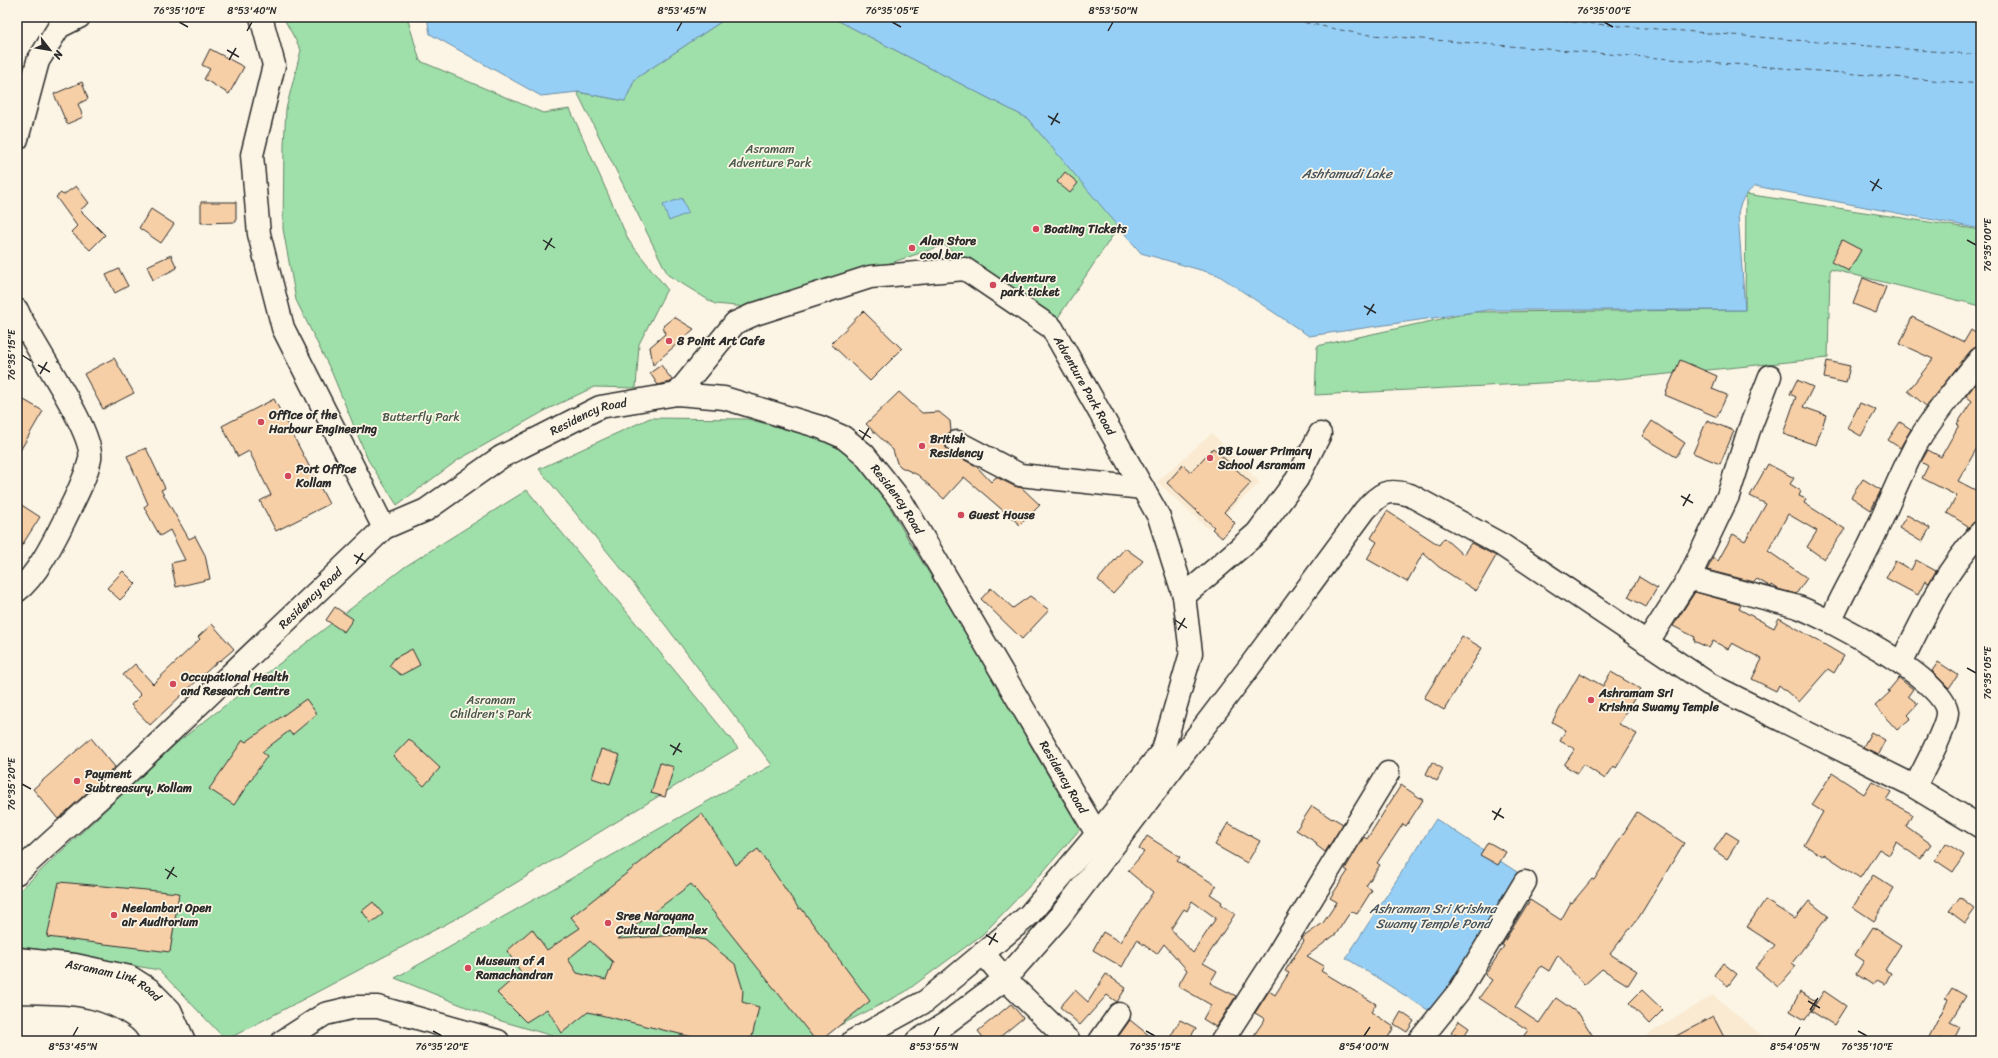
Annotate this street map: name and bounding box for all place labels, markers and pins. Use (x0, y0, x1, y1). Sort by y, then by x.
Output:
place label: Boating Tickets (1044, 218, 1127, 240)
marker: Boating Tickets (1031, 224, 1041, 234)
place label: Alan Store cool bar (919, 230, 976, 266)
marker: Alan Store cool bar (907, 243, 917, 253)
place label: Adventure park ticket (1000, 267, 1060, 303)
marker: Adventure park ticket (988, 280, 998, 290)
place label: 8 Point Art Cafe (676, 330, 766, 352)
marker: 8 Point Art Cafe (664, 336, 674, 346)
place label: Office of the Harbour Engineering (268, 404, 377, 440)
marker: Office of the Harbour Engineering (256, 417, 266, 427)
place label: British Residency (929, 428, 984, 464)
place label: DB Lower Primary School Asramam (1217, 440, 1313, 476)
marker: British Residency (917, 441, 927, 451)
marker: DB Lower Primary School Asramam (1205, 453, 1215, 463)
place label: Port Office Kollam (295, 458, 357, 494)
marker: Port Office Kollam (283, 471, 293, 481)
place label: Guest House (968, 504, 1036, 526)
marker: Guest House (956, 510, 966, 520)
place label: Occupational Health and Research Centre (180, 666, 290, 702)
marker: Occupational Health and Research Centre (168, 679, 178, 689)
place label: Ashramam Sri Krishna Swamy Temple (1598, 682, 1720, 718)
marker: Ashramam Sri Krishna Swamy Temple (1586, 695, 1596, 705)
place label: Payment Subtreasury, Kollam (84, 763, 192, 799)
marker: Payment Subtreasury, Kollam (72, 776, 82, 786)
place label: Neelambari Open air Auditorium (121, 897, 212, 933)
place label: Sree Narayana Cultural Complex (615, 905, 708, 941)
marker: Neelambari Open air Auditorium (109, 910, 119, 920)
marker: Sree Narayana Cultural Complex (603, 918, 613, 928)
place label: Museum of A Ramachandran (475, 950, 554, 986)
marker: Museum of A Ramachandran (463, 963, 473, 973)

